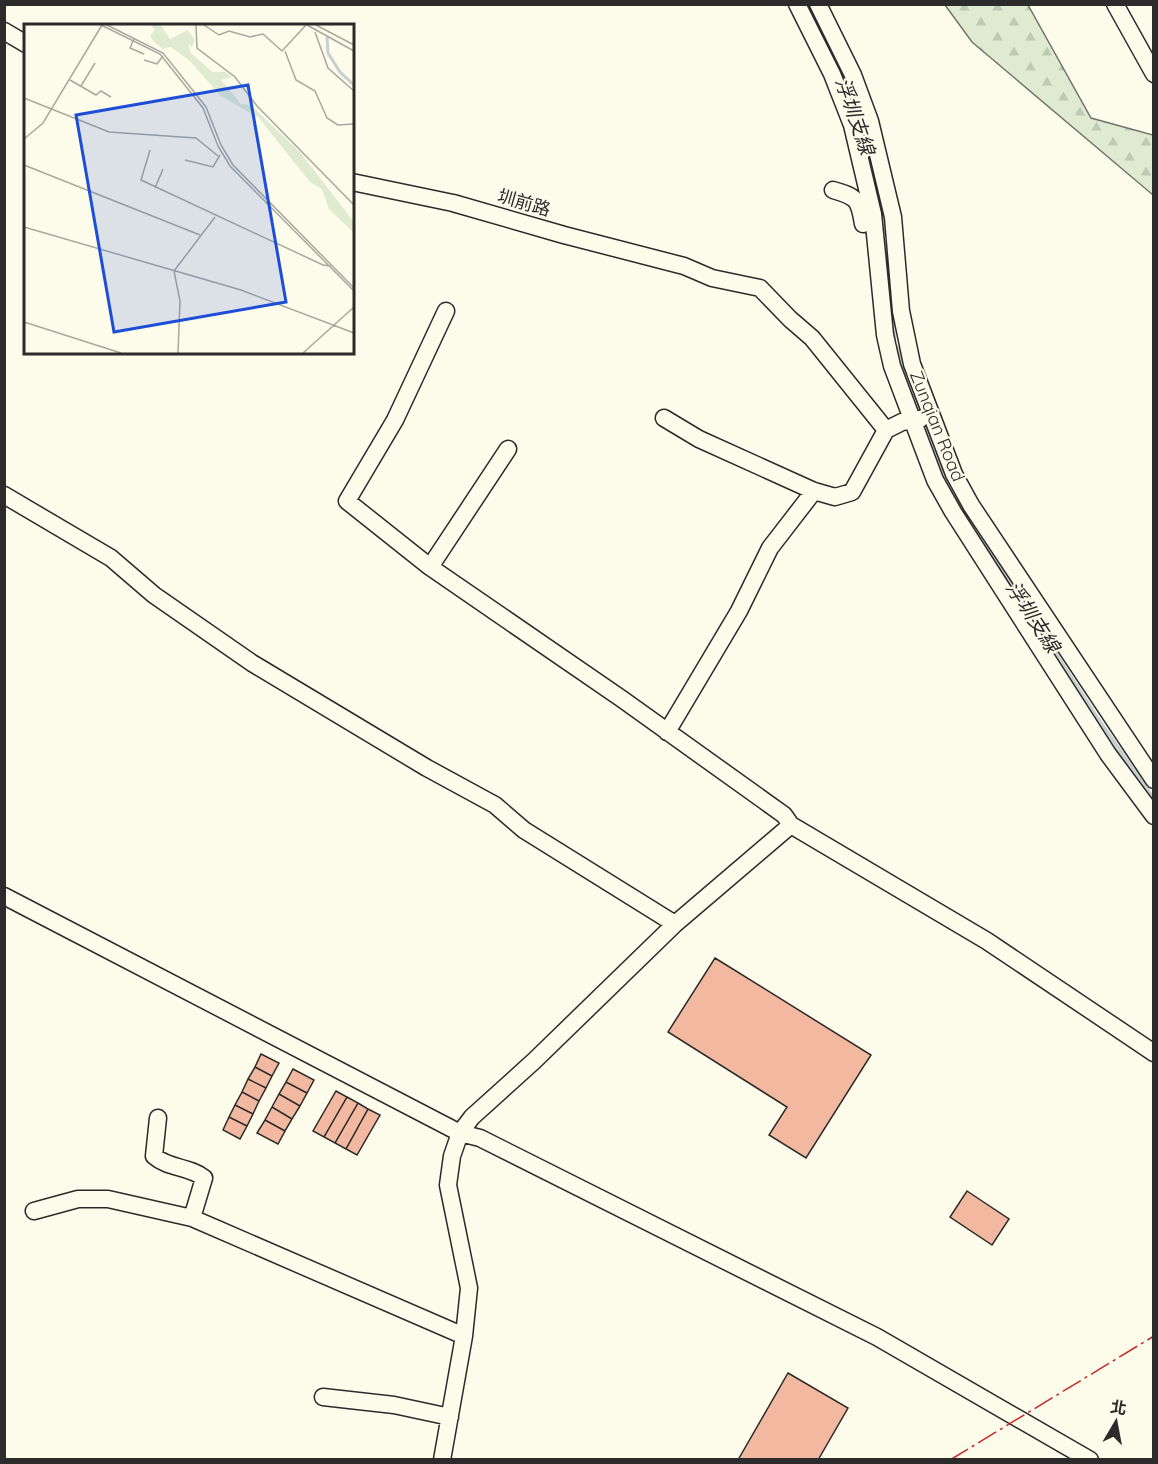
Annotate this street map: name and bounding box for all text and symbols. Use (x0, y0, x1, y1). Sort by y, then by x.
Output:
inset map (24, 24, 354, 354)
water label: 浮圳支線 (831, 74, 881, 160)
street label: 圳前路 (495, 184, 553, 221)
street label: Zunqian Road (905, 367, 970, 485)
water label: 浮圳支線 (1001, 576, 1067, 659)
north arrow (1086, 1392, 1146, 1452)
text: 北 (1109, 1396, 1128, 1418)

